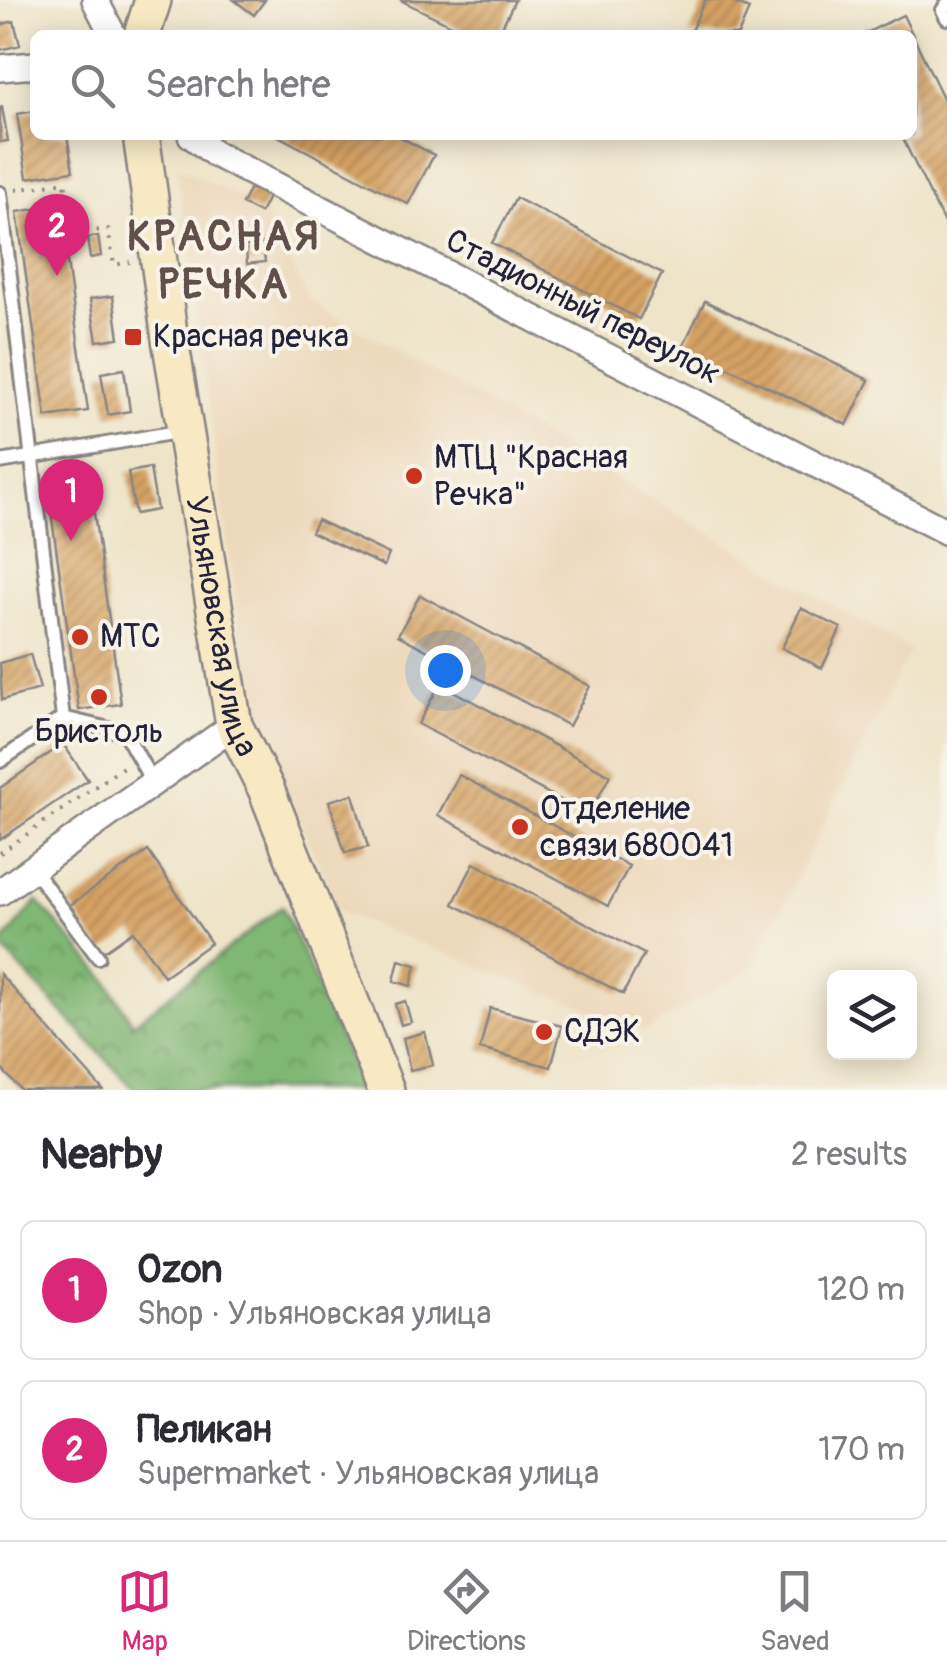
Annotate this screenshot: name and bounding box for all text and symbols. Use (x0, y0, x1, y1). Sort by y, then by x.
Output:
search box (30, 30, 917, 140)
icon: search (65, 58, 120, 113)
text: Search here (145, 61, 331, 109)
pin: 2 (24, 194, 90, 276)
district label: КРАСНАЯ РЕЧКА (127, 211, 321, 311)
street label: Стадионный переулок (439, 220, 727, 394)
place label: Красная речка (153, 317, 349, 357)
marker: Красная речка (122, 326, 144, 348)
place label: МТЦ "Красная Речка" (434, 438, 628, 515)
pin: 1 (38, 458, 104, 541)
marker: МТЦ "Красная Речка" (403, 465, 425, 487)
street label: Ульяновская улица (176, 493, 267, 763)
place label: МТС (100, 617, 161, 657)
marker: МТС (69, 626, 91, 648)
your location (420, 645, 471, 696)
marker: Бристоль (88, 686, 110, 708)
place label: Бристоль (35, 712, 163, 752)
place label: Отделение связи 680041 (540, 789, 733, 866)
marker: Отделение связи 680041 (509, 816, 531, 838)
map controls (827, 970, 917, 1060)
button: layers (827, 970, 917, 1060)
place label: СДЭК (564, 1012, 641, 1052)
marker: СДЭК (533, 1021, 555, 1043)
text: Nearby (40, 1129, 162, 1181)
text: 2 results (791, 1135, 907, 1175)
text: Ozon (137, 1246, 222, 1294)
text: 1 (68, 1270, 81, 1310)
text: 120 m (817, 1270, 905, 1310)
text: Shop · Ульяновская улица (137, 1294, 492, 1334)
text: Пеликан (137, 1406, 272, 1454)
text: 2 (66, 1430, 83, 1470)
text: 170 m (818, 1430, 905, 1470)
text: Supermarket · Ульяновская улица (137, 1454, 599, 1494)
tab: Map (117, 1564, 172, 1659)
tab: Directions (407, 1564, 526, 1659)
tab: Saved (760, 1564, 830, 1659)

